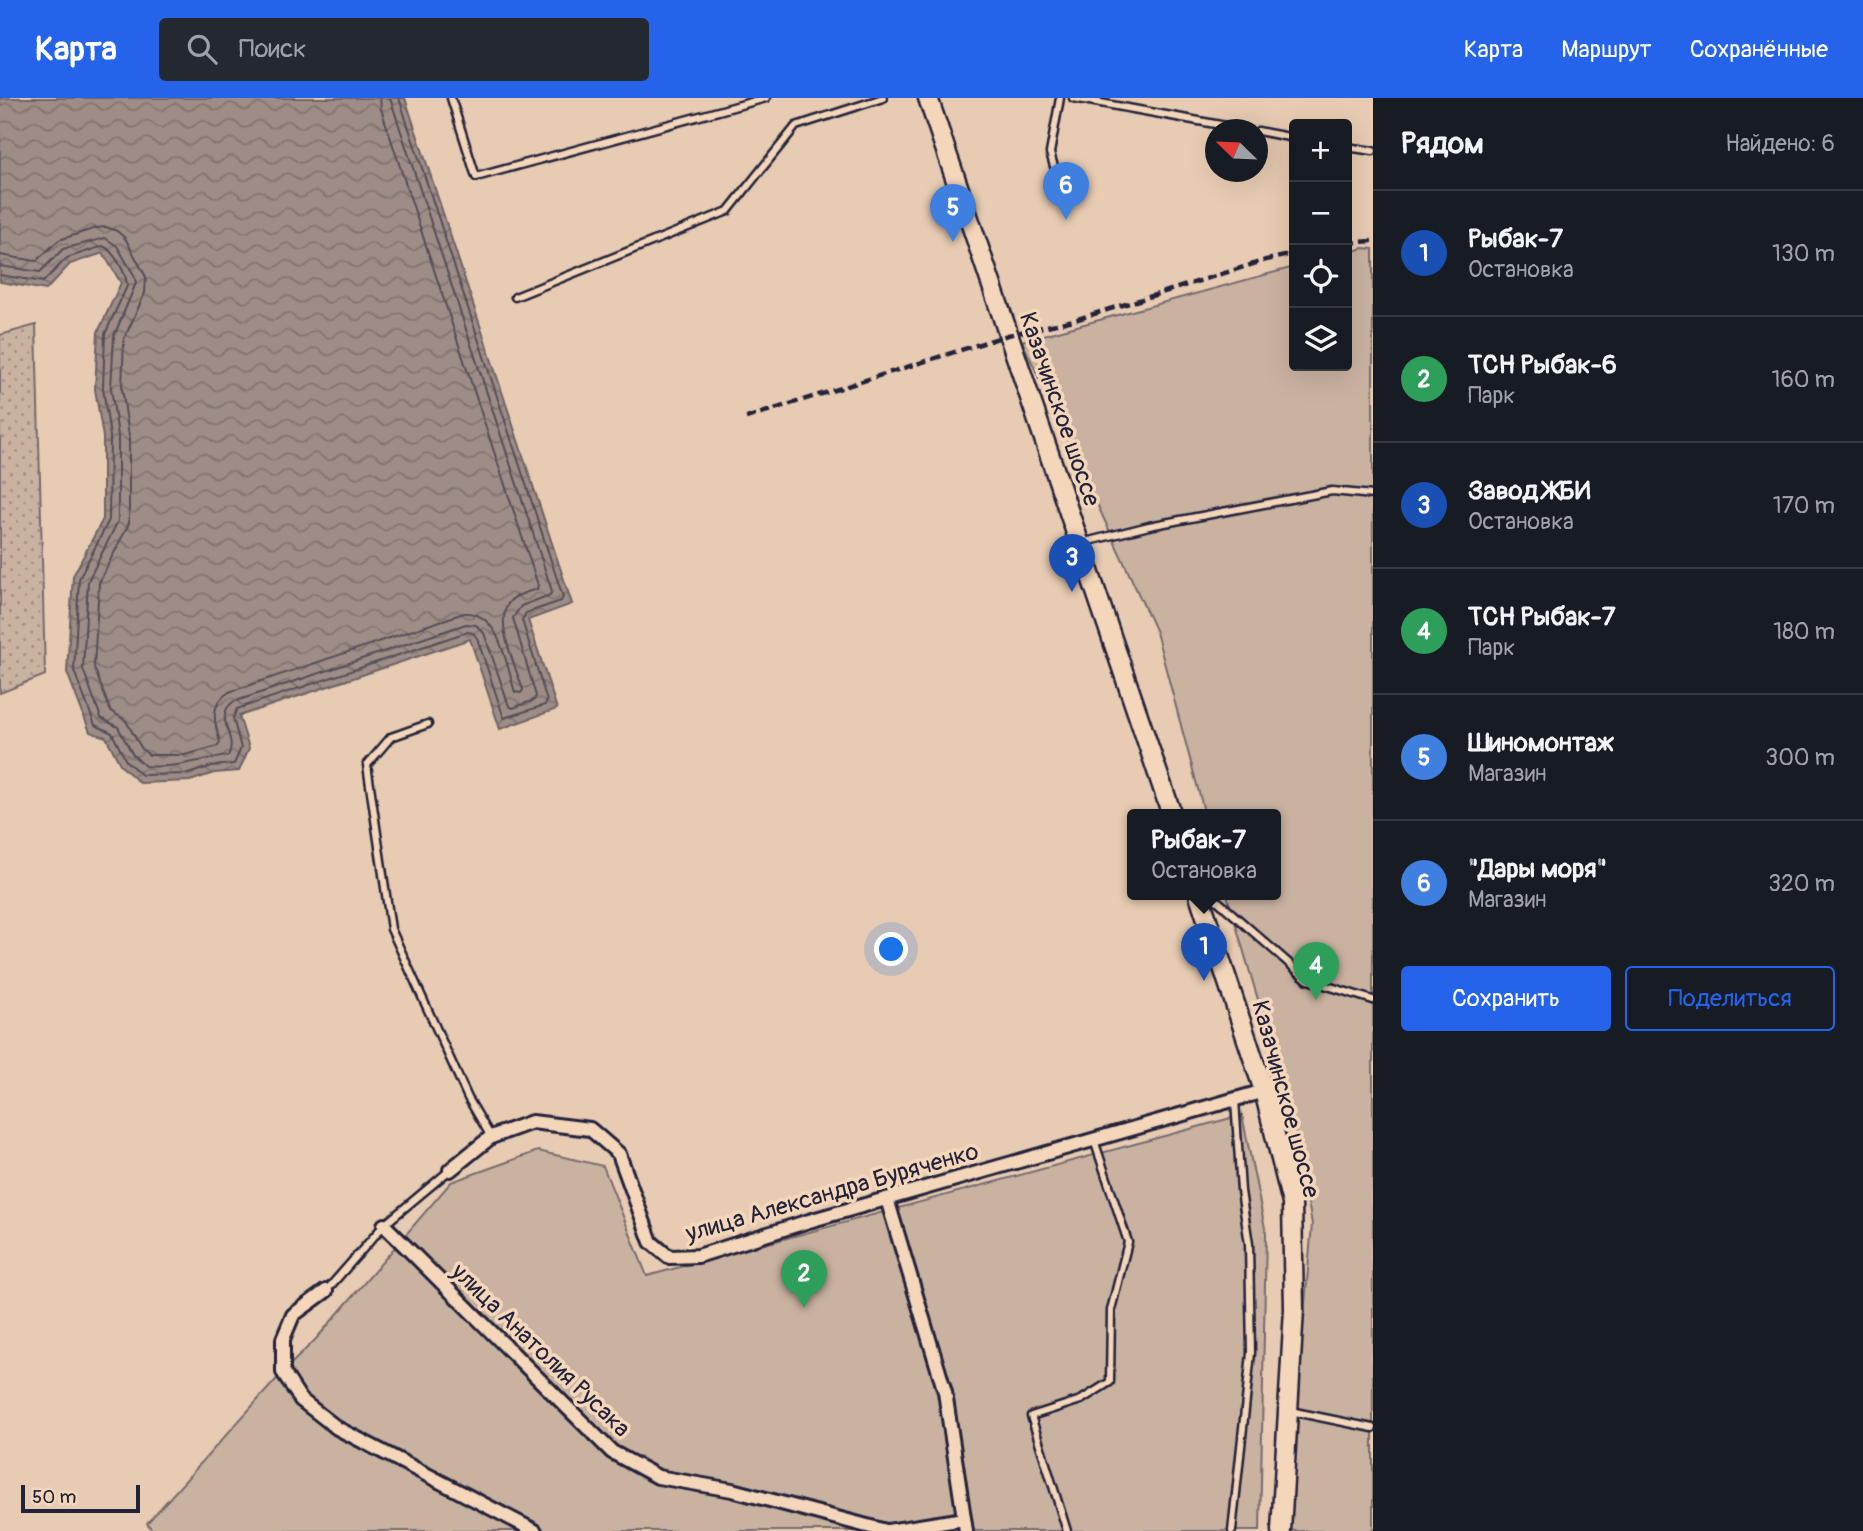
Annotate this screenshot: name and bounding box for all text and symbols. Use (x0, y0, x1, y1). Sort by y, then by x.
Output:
search box (159, 18, 649, 81)
text: Карта (35, 29, 117, 70)
icon: search (183, 30, 221, 68)
text: Поиск (239, 33, 307, 65)
text: Карта (1464, 35, 1523, 64)
text: Маршрут (1561, 35, 1652, 64)
text: Сохранённые (1690, 35, 1828, 64)
north arrow (1205, 119, 1268, 182)
map controls (1289, 119, 1352, 371)
button: + (1289, 119, 1352, 182)
text: Рядом (1401, 125, 1484, 162)
text: Найдено: 6 (1725, 129, 1835, 158)
pin: 6 (1043, 162, 1089, 220)
button: − (1289, 182, 1352, 245)
pin: 5 (930, 184, 976, 242)
text: Рыбак-7 (1468, 223, 1563, 255)
text: 1 (1420, 239, 1429, 268)
text: 130 m (1772, 239, 1835, 268)
button: locate (1289, 245, 1352, 308)
text: Остановка (1468, 255, 1574, 284)
street label: Казачинское шоссе (1013, 308, 1106, 510)
button: layers (1289, 308, 1352, 371)
text: ТСН Рыбак-6 (1468, 349, 1617, 381)
text: 2 (1418, 365, 1430, 394)
text: 160 m (1771, 365, 1835, 394)
text: Парк (1468, 381, 1515, 410)
text: Завод ЖБИ (1468, 475, 1591, 507)
text: 3 (1418, 491, 1430, 520)
text: 170 m (1773, 491, 1835, 520)
text: Остановка (1468, 507, 1574, 536)
pin: 3 (1049, 534, 1095, 592)
text: ТСН Рыбак-7 (1468, 601, 1615, 633)
text: 4 (1417, 617, 1431, 646)
text: 180 m (1773, 617, 1835, 646)
text: Парк (1468, 633, 1515, 662)
text: Шиномонтаж (1468, 727, 1614, 759)
text: 5 (1418, 743, 1430, 772)
text: 300 m (1765, 743, 1835, 772)
text: Магазин (1468, 759, 1547, 788)
popup (1127, 809, 1281, 900)
text: Рыбак-7 (1151, 824, 1246, 856)
text: "Дары моря" (1468, 853, 1607, 885)
text: Остановка (1151, 856, 1257, 885)
text: 6 (1417, 869, 1431, 898)
text: 320 m (1768, 869, 1835, 898)
text: Магазин (1468, 885, 1547, 914)
pin: 1 (1181, 923, 1227, 981)
your location (874, 932, 908, 966)
pin: 4 (1293, 942, 1339, 1000)
button: Сохранить (1401, 966, 1611, 1031)
button: Поделиться (1625, 966, 1835, 1031)
street label: Казачинское шоссе (1245, 997, 1326, 1201)
street label: улица Александра Буряченко (681, 1137, 982, 1248)
pin: 2 (781, 1250, 827, 1308)
street label: улица Анатолия Русака (444, 1257, 636, 1443)
scale bar (21, 1482, 140, 1514)
text: 50 m (32, 1485, 76, 1509)

